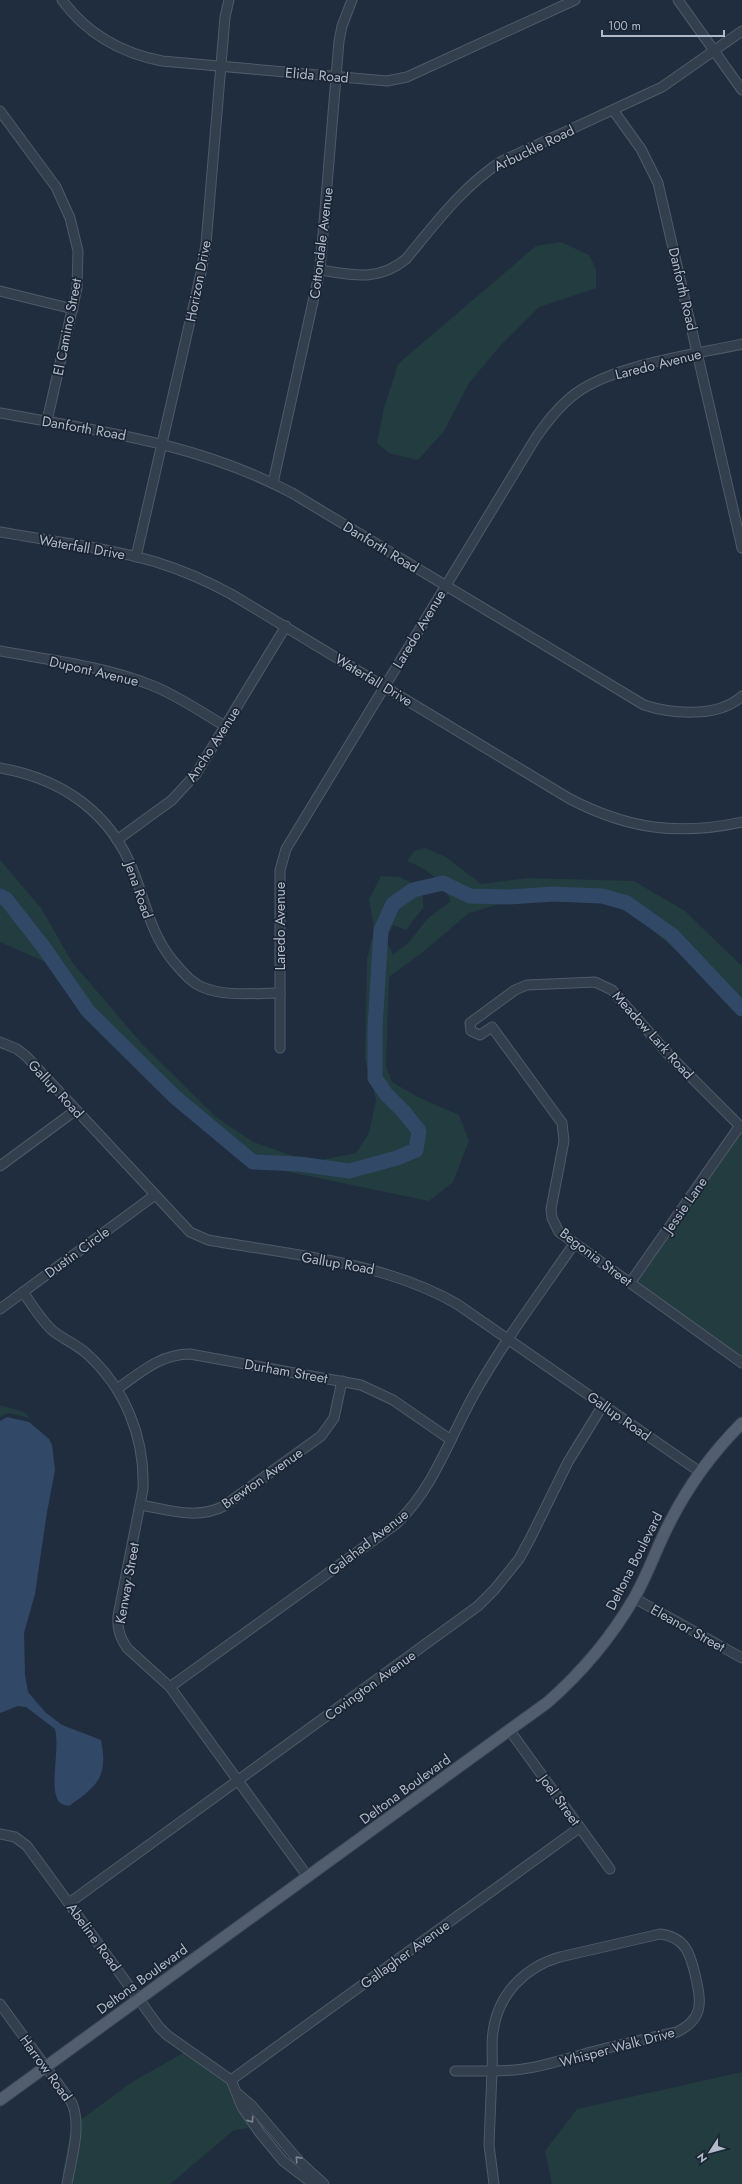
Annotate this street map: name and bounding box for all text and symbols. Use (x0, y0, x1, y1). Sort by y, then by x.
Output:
scale bar (602, 12, 724, 38)
text: 100 m (608, 17, 641, 35)
street label: Elida Road (284, 62, 350, 88)
street label: Arbuckle Road (490, 120, 578, 176)
street label: Cottondale Avenue (304, 186, 338, 300)
street label: Horizon Drive (180, 239, 216, 323)
street label: Danforth Road (664, 245, 702, 333)
street label: El Camino Street (48, 276, 86, 377)
street label: Laredo Avenue (613, 344, 703, 384)
street label: Danforth Road (40, 411, 128, 445)
street label: Danforth Road (339, 516, 423, 578)
street label: Waterfall Drive (37, 530, 127, 564)
street label: Laredo Avenue (388, 586, 450, 672)
street label: Waterfall Drive (332, 649, 416, 711)
street label: Dupont Avenue (47, 651, 141, 691)
street label: Ancho Avenue (181, 702, 245, 786)
street label: Jena Road (119, 857, 158, 921)
street label: Laredo Avenue (270, 882, 290, 970)
street label: Meadow Lark Road (608, 986, 698, 1084)
street label: Gallup Road (24, 1055, 88, 1123)
street label: Jessie Lane (657, 1173, 712, 1239)
street label: Dustin Circle (40, 1222, 114, 1282)
street label: Begonia Street (556, 1223, 637, 1291)
street label: Gallup Road (300, 1247, 376, 1279)
street label: Durham Street (243, 1354, 330, 1388)
street label: Gallup Road (583, 1387, 655, 1445)
street label: Brewton Avenue (217, 1443, 307, 1513)
street label: Galahad Avenue (323, 1504, 413, 1580)
street label: Deltona Boulevard (601, 1508, 667, 1614)
street label: Kenway Street (110, 1540, 144, 1625)
street label: Eleanor Street (647, 1599, 729, 1657)
street label: Covington Avenue (320, 1645, 420, 1725)
street label: Deltona Boulevard (355, 1749, 455, 1829)
street label: Joel Street (533, 1769, 586, 1830)
street label: Abeline Road (62, 1899, 126, 1975)
street label: Gallagher Avenue (356, 1915, 454, 1993)
street label: Deltona Boulevard (92, 1939, 192, 2019)
street label: Whisper Walk Drive (557, 2022, 677, 2072)
street label: Harrow Road (15, 2031, 77, 2105)
one-way arrow (246, 2116, 253, 2123)
north arrow (690, 2132, 730, 2172)
text: N (693, 2150, 711, 2166)
one-way arrow (295, 2156, 303, 2164)

